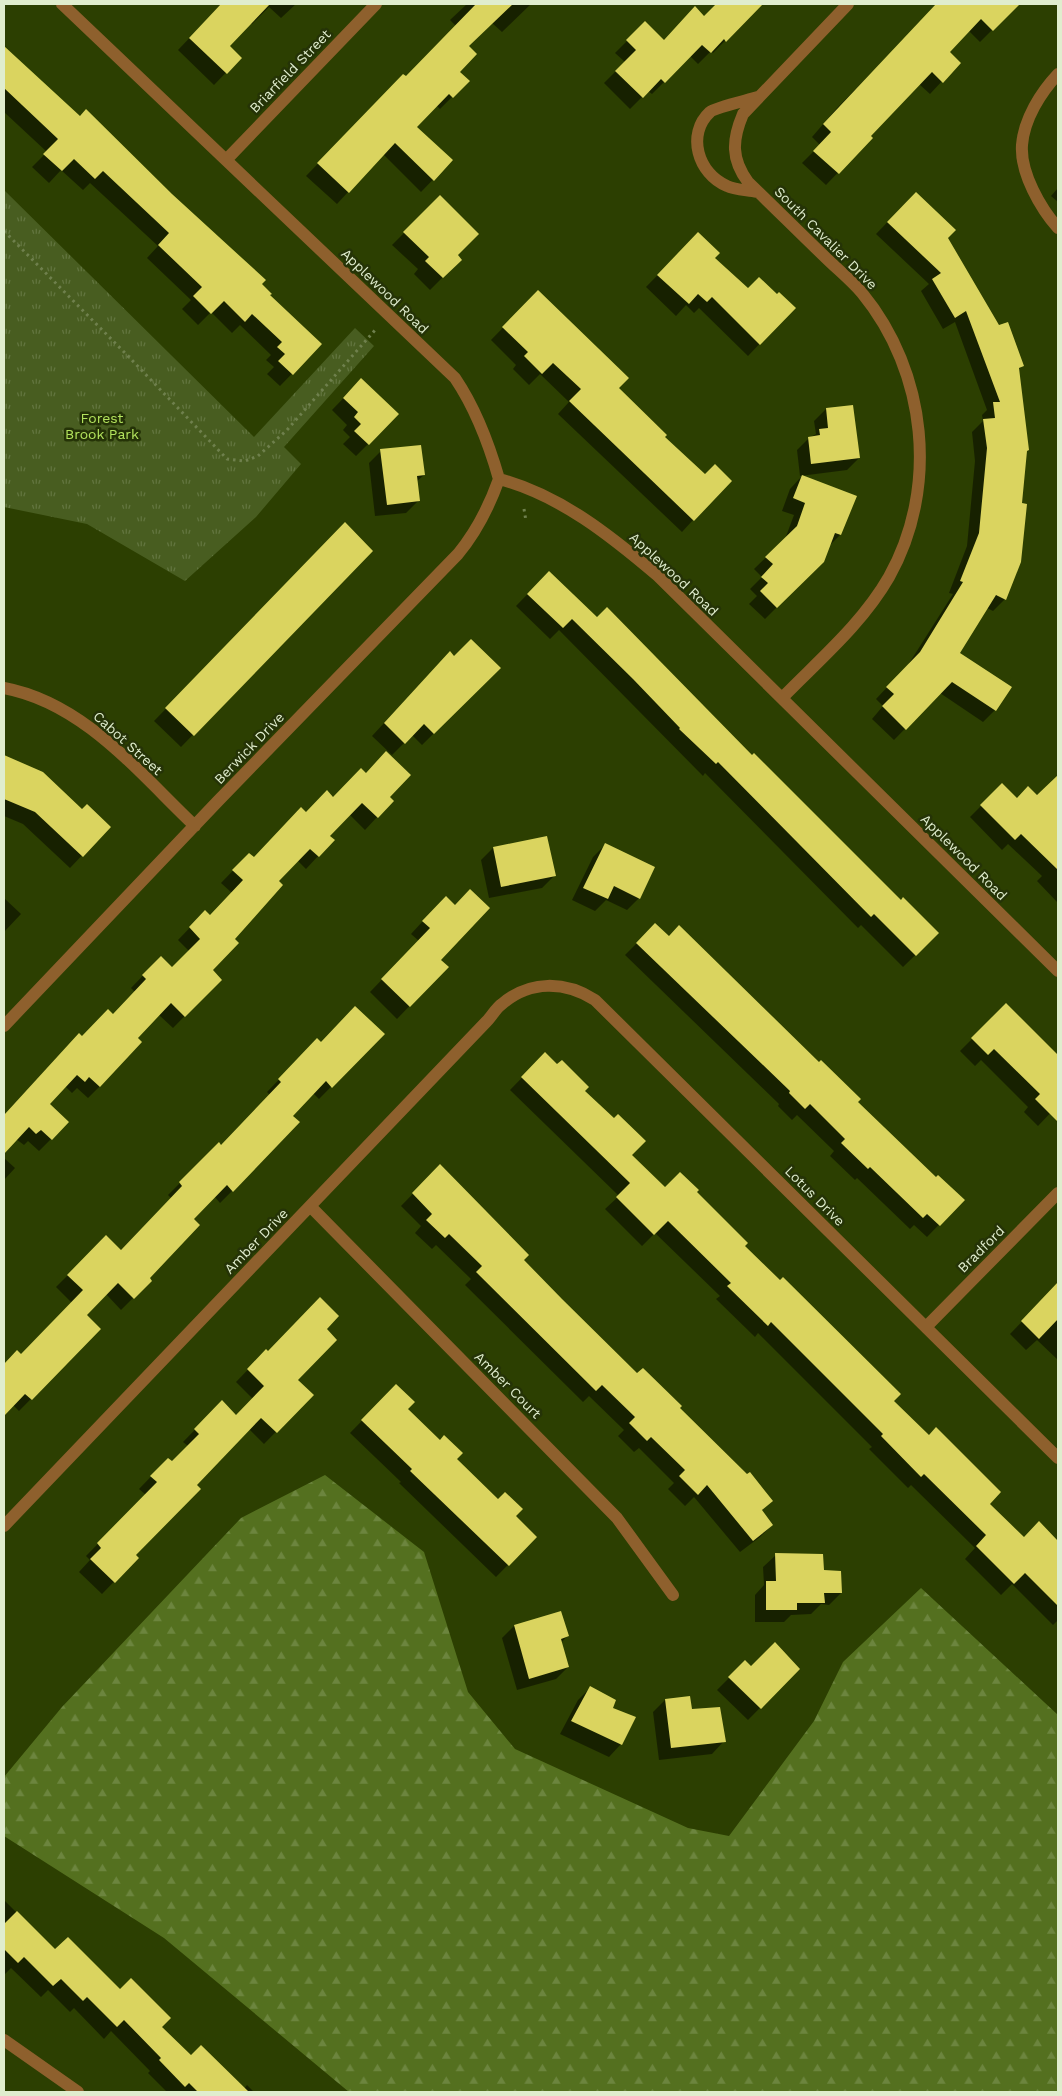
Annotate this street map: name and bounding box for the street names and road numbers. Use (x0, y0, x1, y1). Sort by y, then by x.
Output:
street label: Briarfield Street (246, 26, 334, 116)
street label: South Cavalier Drive (771, 183, 881, 293)
street label: Applewood Road (338, 245, 432, 337)
street label: Applewood Road (626, 529, 722, 619)
street label: Cabot Street (90, 708, 166, 778)
street label: Berwick Drive (211, 709, 287, 787)
street label: Applewood Road (918, 811, 1010, 903)
street label: Lotus Drive (782, 1163, 848, 1229)
street label: Amber Drive (221, 1205, 291, 1277)
street label: Bradford (954, 1222, 1008, 1276)
street label: Amber Court (471, 1348, 545, 1422)

